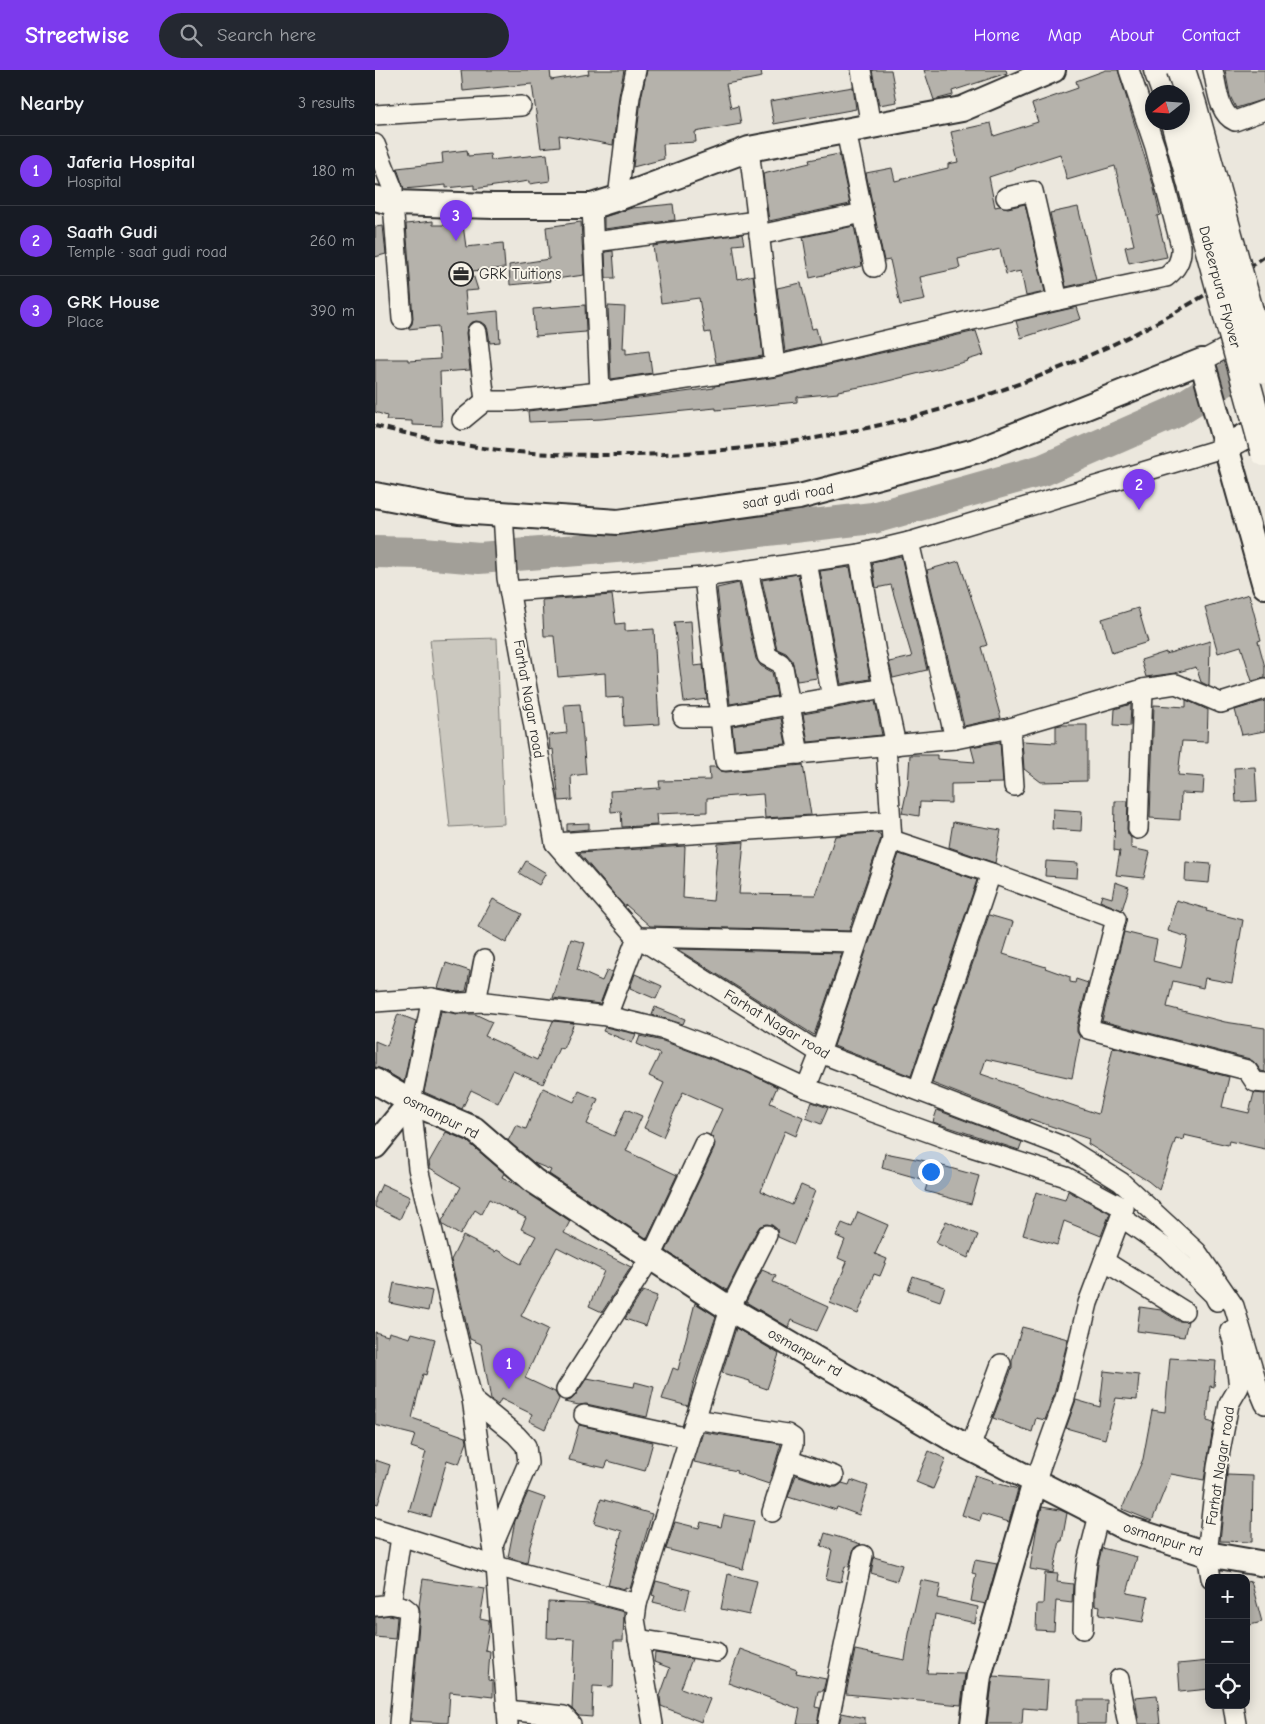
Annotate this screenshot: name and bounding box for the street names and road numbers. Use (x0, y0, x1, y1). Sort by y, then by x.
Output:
street label: Dabeerpura Flyover (1195, 224, 1245, 350)
street label: saat gudi road (741, 479, 835, 513)
street label: Farhat Nagar road (510, 638, 548, 760)
street label: Farhat Nagar road (721, 985, 833, 1063)
street label: osmanpur rd (400, 1089, 482, 1143)
street label: osmanpur rd (765, 1324, 845, 1380)
street label: Farhat Nagar road (1202, 1405, 1238, 1527)
street label: osmanpur rd (1121, 1518, 1205, 1560)

